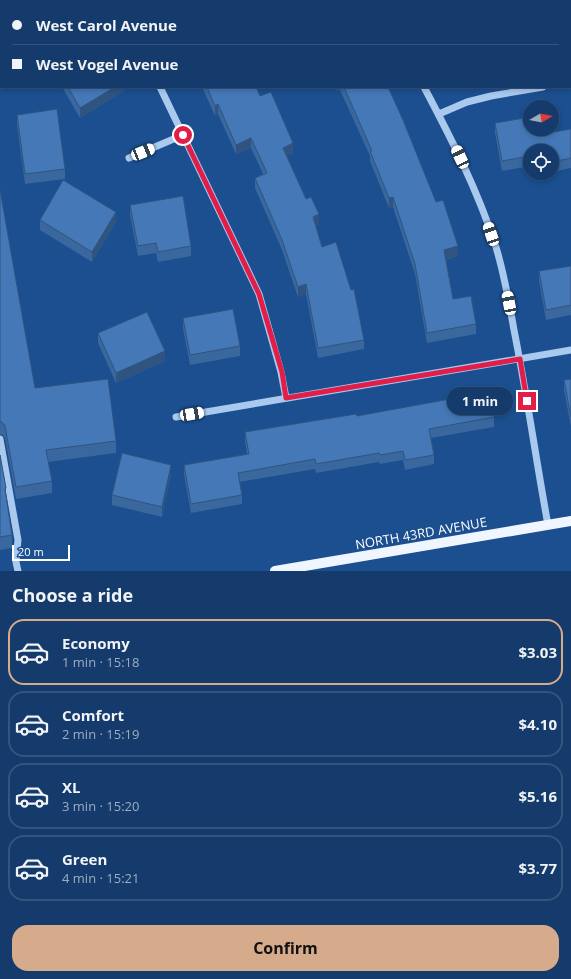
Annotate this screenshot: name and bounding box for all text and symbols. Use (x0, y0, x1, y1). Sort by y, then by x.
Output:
text: West Carol Avenue (36, 15, 177, 35)
text: West Vogel Avenue (36, 54, 178, 74)
north arrow (523, 100, 559, 136)
map controls (523, 100, 559, 180)
route start (174, 126, 192, 144)
car (130, 142, 156, 162)
car (449, 144, 471, 170)
button: locate (523, 144, 559, 180)
car (481, 221, 501, 247)
car (501, 290, 517, 316)
callout: 1 min (447, 387, 513, 415)
text: 1 min (462, 392, 498, 410)
route end (518, 392, 536, 410)
car (179, 406, 205, 422)
street label: NORTH 43RD AVENUE (354, 513, 488, 553)
scale bar (12, 543, 70, 562)
text: 20 m (18, 544, 44, 559)
text: Choose a ride (12, 583, 133, 607)
text: Economy (62, 633, 130, 653)
icon: car (14, 634, 50, 670)
text: $3.03 (518, 642, 557, 662)
text: 1 min · 15:18 (62, 653, 139, 671)
text: Comfort (62, 705, 124, 725)
icon: car (14, 706, 50, 742)
text: $4.10 (518, 714, 557, 734)
text: 2 min · 15:19 (62, 725, 139, 743)
text: XL (62, 777, 80, 797)
icon: car (14, 778, 50, 814)
text: $5.16 (518, 786, 557, 806)
text: 3 min · 15:20 (62, 797, 139, 815)
text: Green (62, 849, 107, 869)
icon: car (14, 850, 50, 886)
text: $3.77 (518, 858, 557, 878)
text: 4 min · 15:21 (62, 869, 139, 887)
button: Confirm (12, 925, 559, 971)

